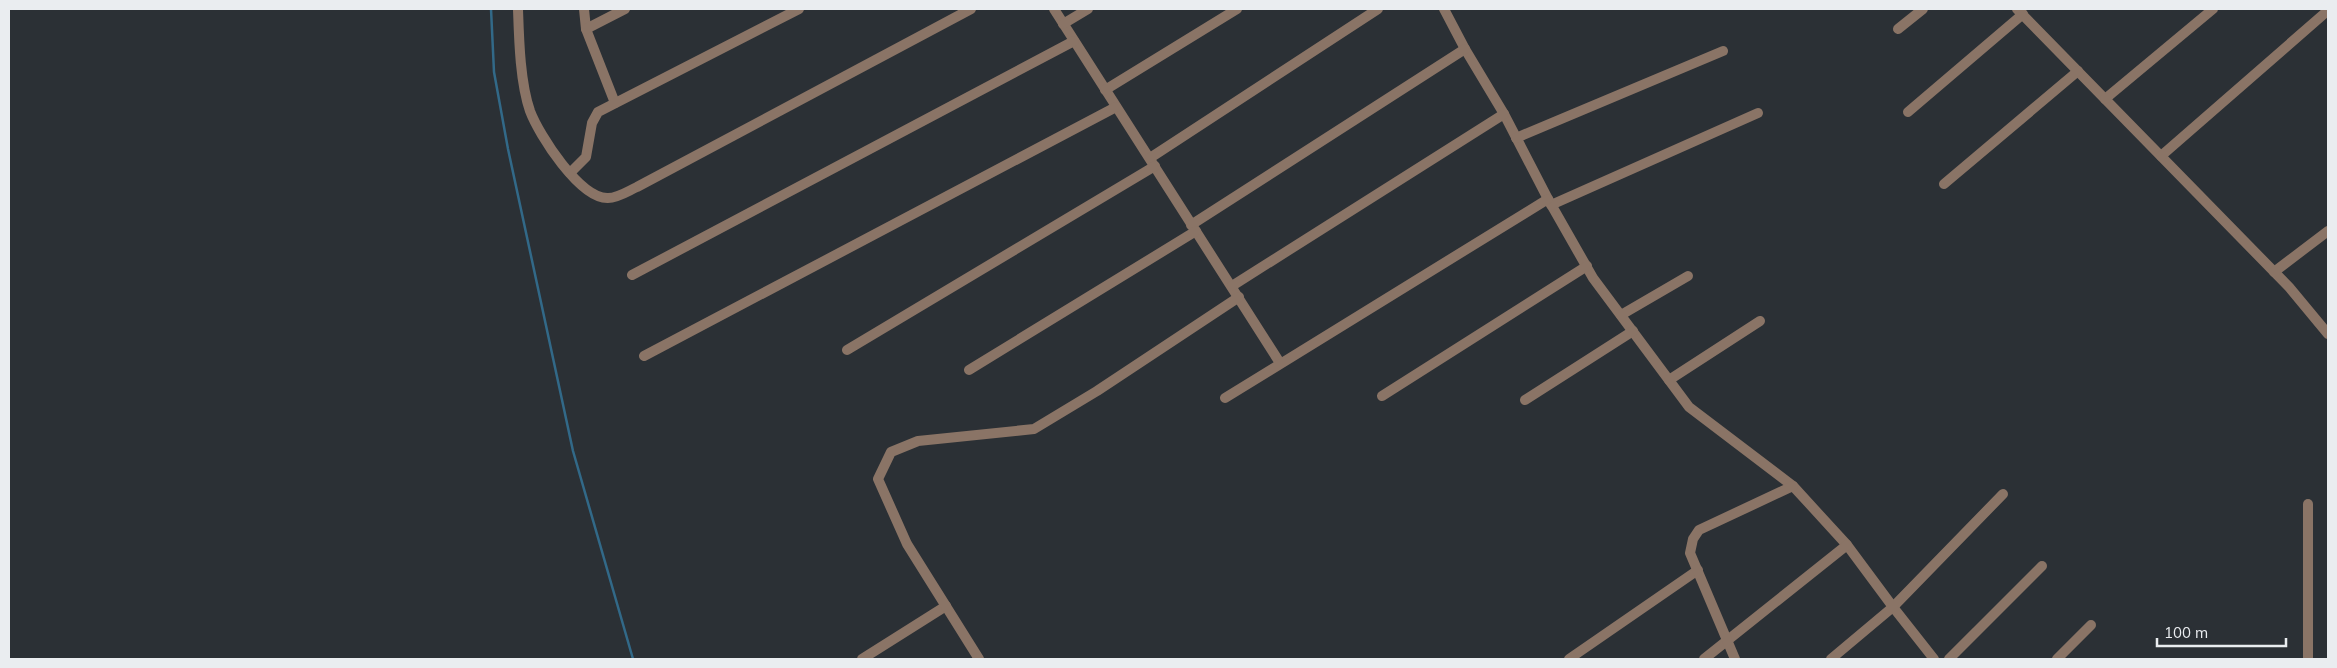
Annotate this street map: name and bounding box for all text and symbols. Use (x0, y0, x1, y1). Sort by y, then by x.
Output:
scale bar (2157, 616, 2286, 648)
text: 100 m (2164, 623, 2208, 642)

